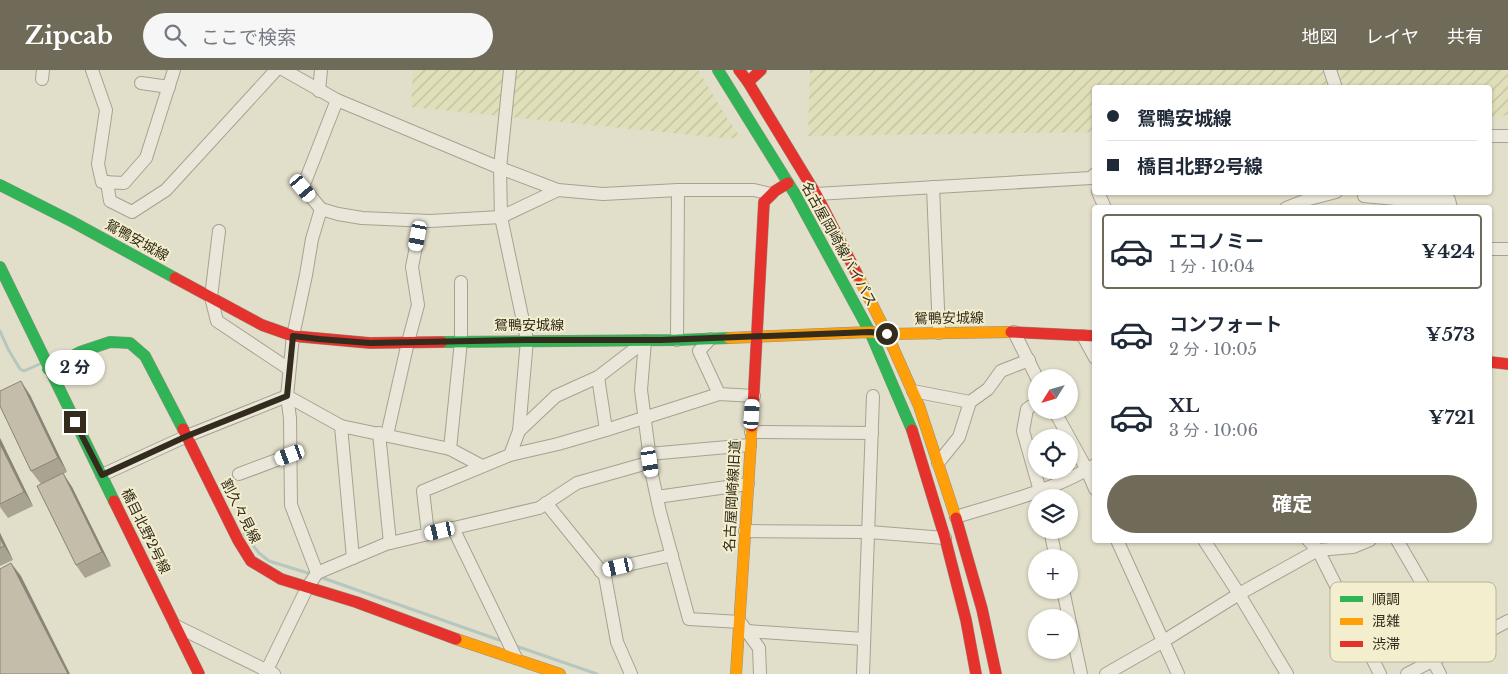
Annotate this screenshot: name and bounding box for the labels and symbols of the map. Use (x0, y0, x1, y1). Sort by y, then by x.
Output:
car (287, 172, 318, 204)
street label: 名古屋岡崎線バイパス (797, 179, 881, 309)
street label: 鴛鴨安城線 (102, 215, 172, 265)
car (407, 220, 428, 252)
street label: 鴛鴨安城線 (914, 308, 984, 328)
street label: 鴛鴨安城線 (494, 316, 564, 334)
route start (876, 323, 898, 345)
callout: 2 分 (45, 350, 105, 384)
north arrow (1028, 369, 1078, 419)
car (743, 399, 760, 429)
route end (64, 411, 86, 433)
street label: 名古屋岡崎線旧道 (720, 440, 744, 552)
car (273, 443, 306, 467)
car (640, 446, 659, 478)
street label: 割久々見線 (217, 476, 265, 546)
street label: 橋目北野2号線 (118, 485, 174, 577)
car (423, 520, 456, 542)
car (601, 556, 634, 578)
legend (1330, 582, 1496, 662)
text: 順調 (1372, 590, 1400, 608)
text: 混雑 (1372, 612, 1400, 630)
text: 渋滞 (1372, 635, 1400, 653)

